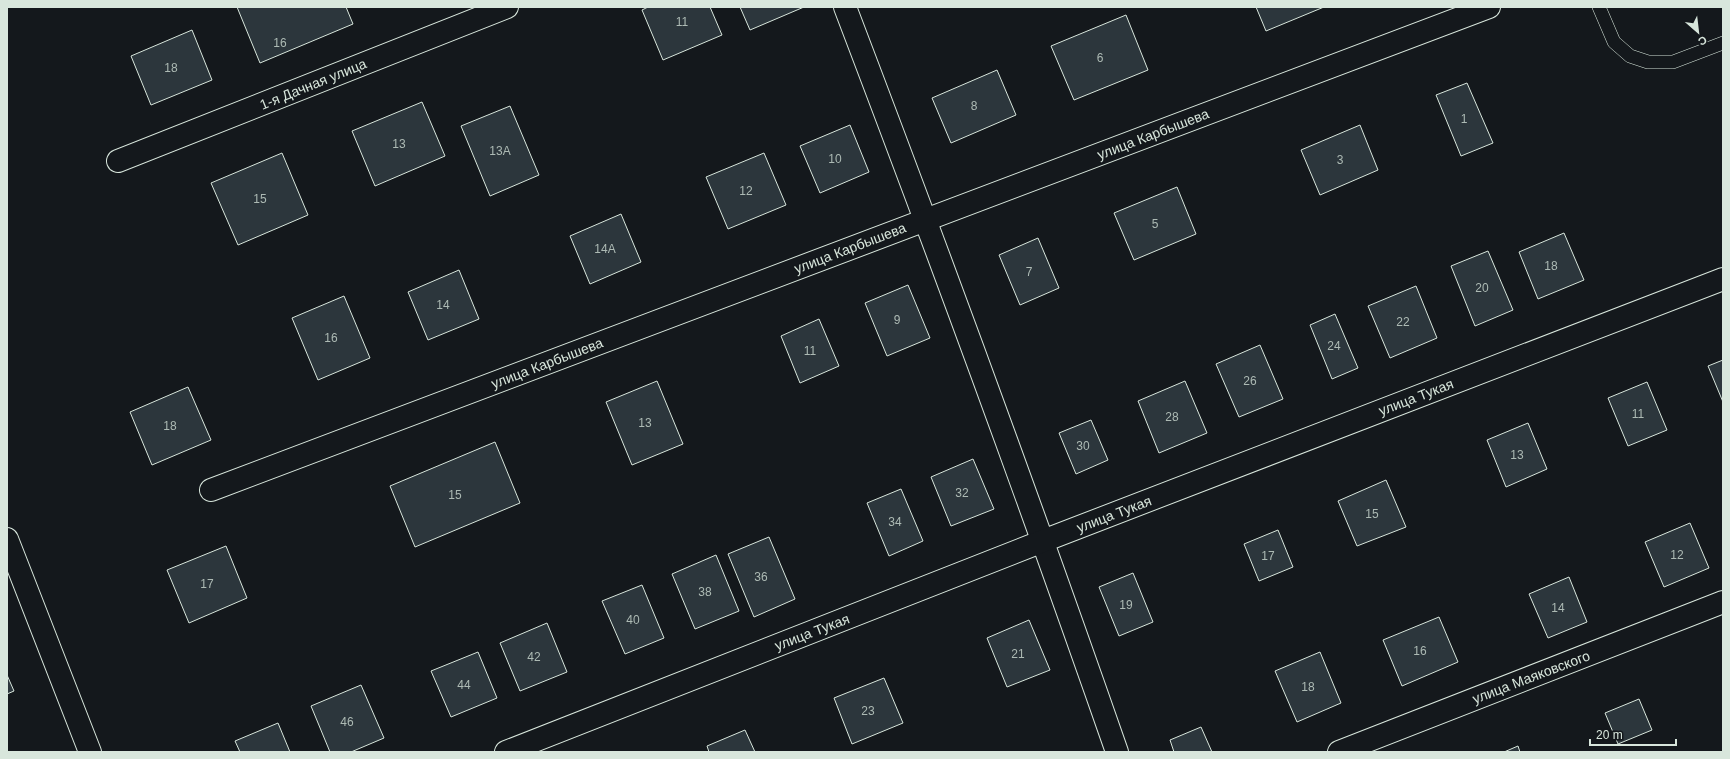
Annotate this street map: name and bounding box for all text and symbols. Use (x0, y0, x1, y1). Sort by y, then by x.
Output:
north arrow (1678, 12, 1718, 52)
house number: 11 (676, 15, 689, 29)
text: С (1696, 34, 1709, 48)
house number: 16 (273, 36, 287, 50)
house number: 6 (1097, 51, 1104, 65)
street label: 1-я Дачная улица (257, 55, 369, 113)
house number: 18 (164, 61, 178, 75)
house number: 8 (971, 99, 978, 113)
street label: улица Карбышева (1095, 105, 1211, 163)
house number: 1 (1461, 112, 1468, 126)
house number: 13 (392, 137, 406, 151)
house number: 13А (489, 144, 511, 158)
house number: 10 (828, 152, 842, 166)
house number: 3 (1337, 153, 1344, 167)
house number: 12 (739, 184, 753, 198)
house number: 15 (253, 192, 267, 206)
house number: 5 (1152, 217, 1159, 231)
street label: улица Карбышева (792, 219, 908, 277)
house number: 14А (594, 242, 616, 256)
house number: 18 (1544, 259, 1558, 273)
house number: 7 (1026, 265, 1033, 279)
house number: 20 (1475, 281, 1489, 295)
house number: 14 (436, 298, 450, 312)
house number: 9 (894, 313, 901, 327)
house number: 22 (1396, 315, 1410, 329)
house number: 16 (324, 331, 338, 345)
street label: улица Карбышева (489, 334, 605, 392)
house number: 24 (1327, 339, 1341, 353)
house number: 11 (804, 344, 817, 358)
house number: 26 (1243, 374, 1257, 388)
street label: улица Тукая (1376, 375, 1456, 419)
house number: 11 (1632, 407, 1645, 421)
house number: 28 (1165, 410, 1179, 424)
house number: 13 (638, 416, 652, 430)
house number: 18 (163, 419, 177, 433)
house number: 30 (1076, 439, 1090, 453)
house number: 13 (1510, 448, 1524, 462)
house number: 32 (955, 486, 969, 500)
house number: 15 (448, 488, 462, 502)
street label: улица Тукая (1074, 492, 1154, 536)
house number: 15 (1365, 507, 1379, 521)
house number: 34 (888, 515, 902, 529)
house number: 12 (1670, 548, 1684, 562)
house number: 17 (1261, 549, 1275, 563)
house number: 36 (754, 570, 768, 584)
house number: 17 (200, 577, 214, 591)
house number: 38 (698, 585, 712, 599)
house number: 19 (1119, 598, 1133, 612)
house number: 14 (1551, 601, 1565, 615)
street label: улица Тукая (772, 610, 852, 654)
house number: 40 (626, 613, 640, 627)
house number: 16 (1413, 644, 1427, 658)
house number: 21 (1011, 647, 1025, 661)
street label: улица Маяковского (1470, 647, 1592, 707)
house number: 42 (527, 650, 541, 664)
house number: 44 (457, 678, 471, 692)
house number: 18 (1301, 680, 1315, 694)
house number: 23 (861, 704, 875, 718)
house number: 46 (340, 715, 354, 729)
scale bar (1590, 721, 1676, 747)
text: 20 m (1596, 728, 1623, 742)

